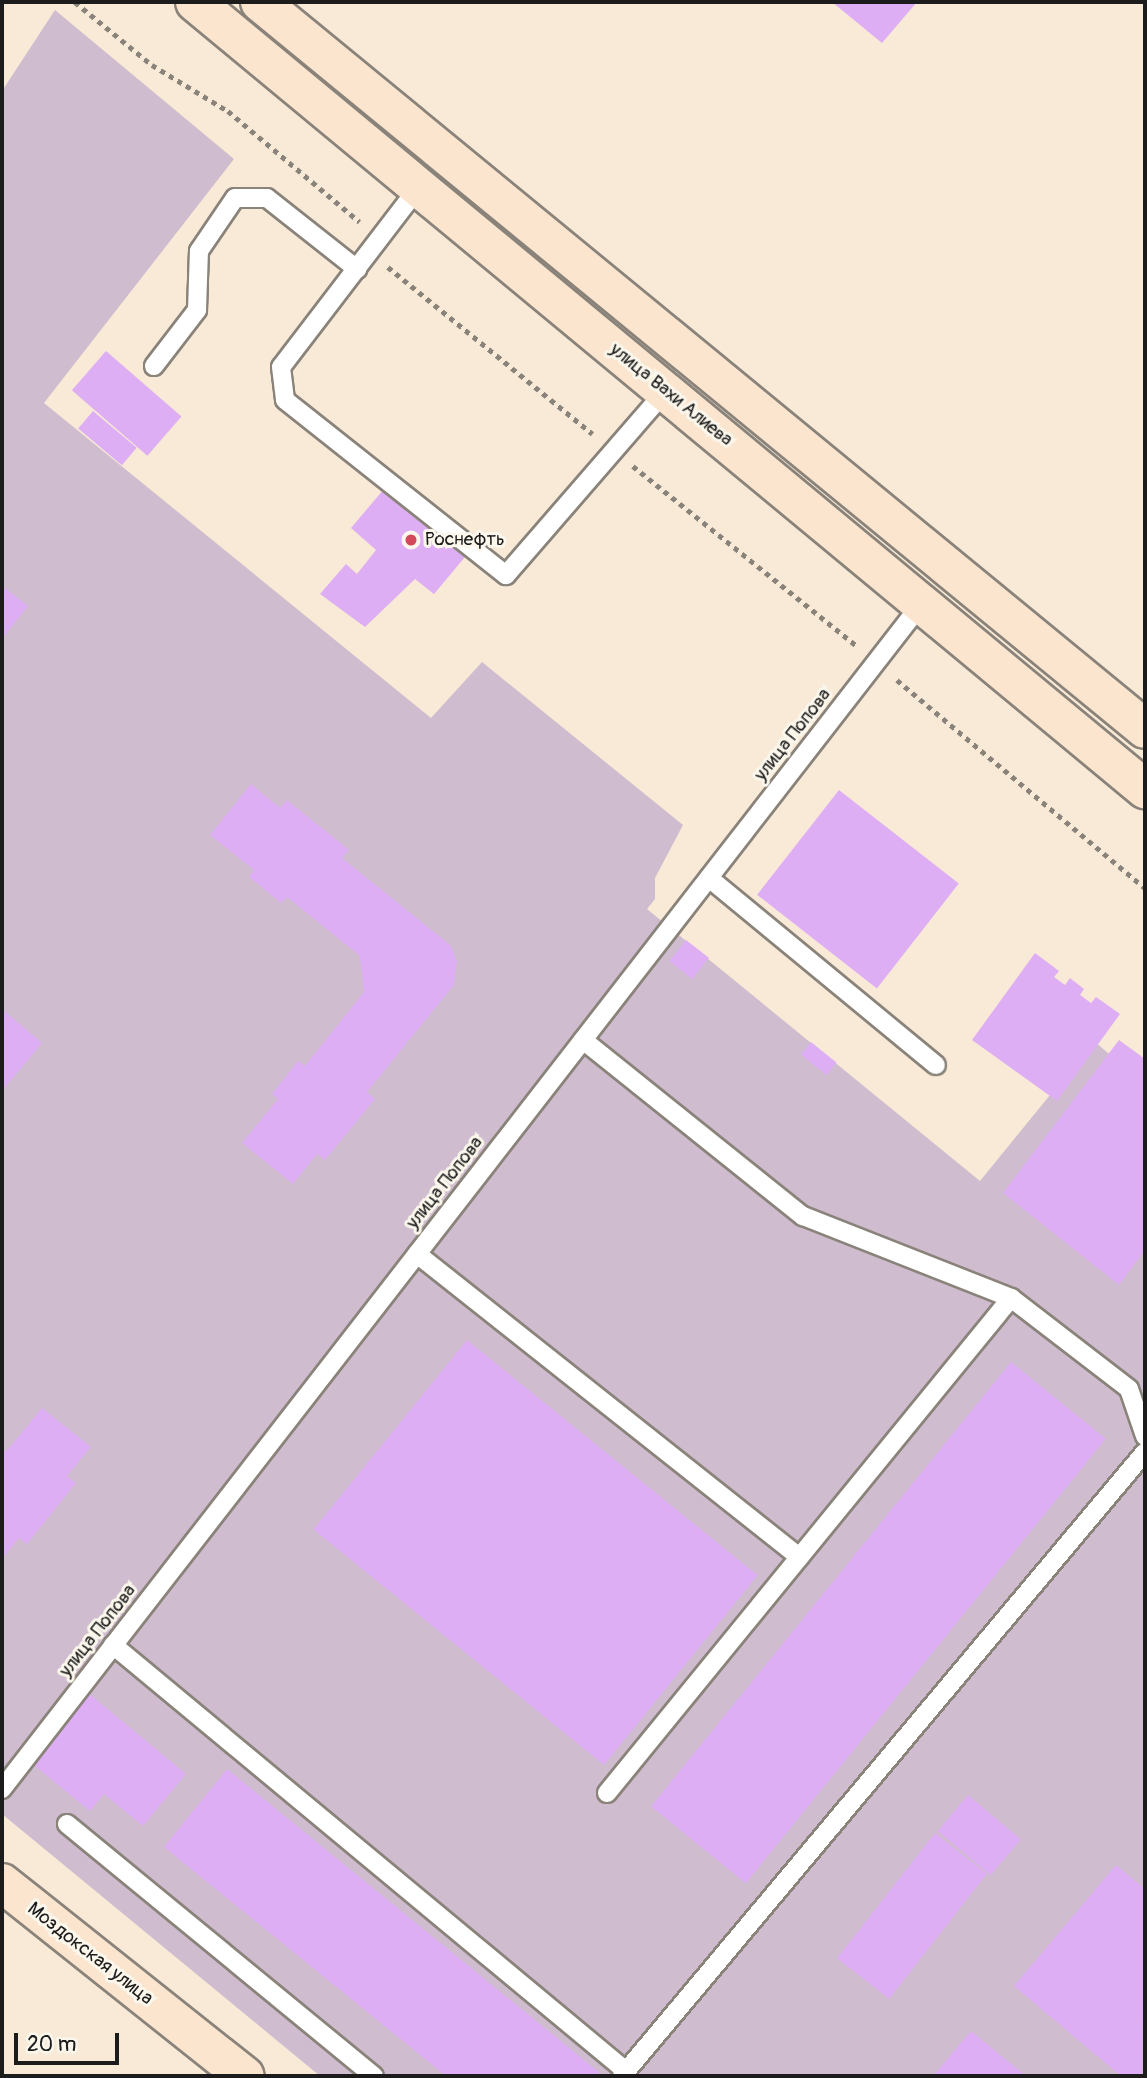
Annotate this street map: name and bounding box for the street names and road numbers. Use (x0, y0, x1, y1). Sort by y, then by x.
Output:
street label: улица Вахи Алиева (605, 338, 737, 452)
street label: улица Попова (750, 684, 836, 786)
street label: улица Попова (402, 1132, 488, 1234)
street label: улица Попова (55, 1580, 141, 1682)
street label: Моздокская улица (23, 1898, 157, 2010)

